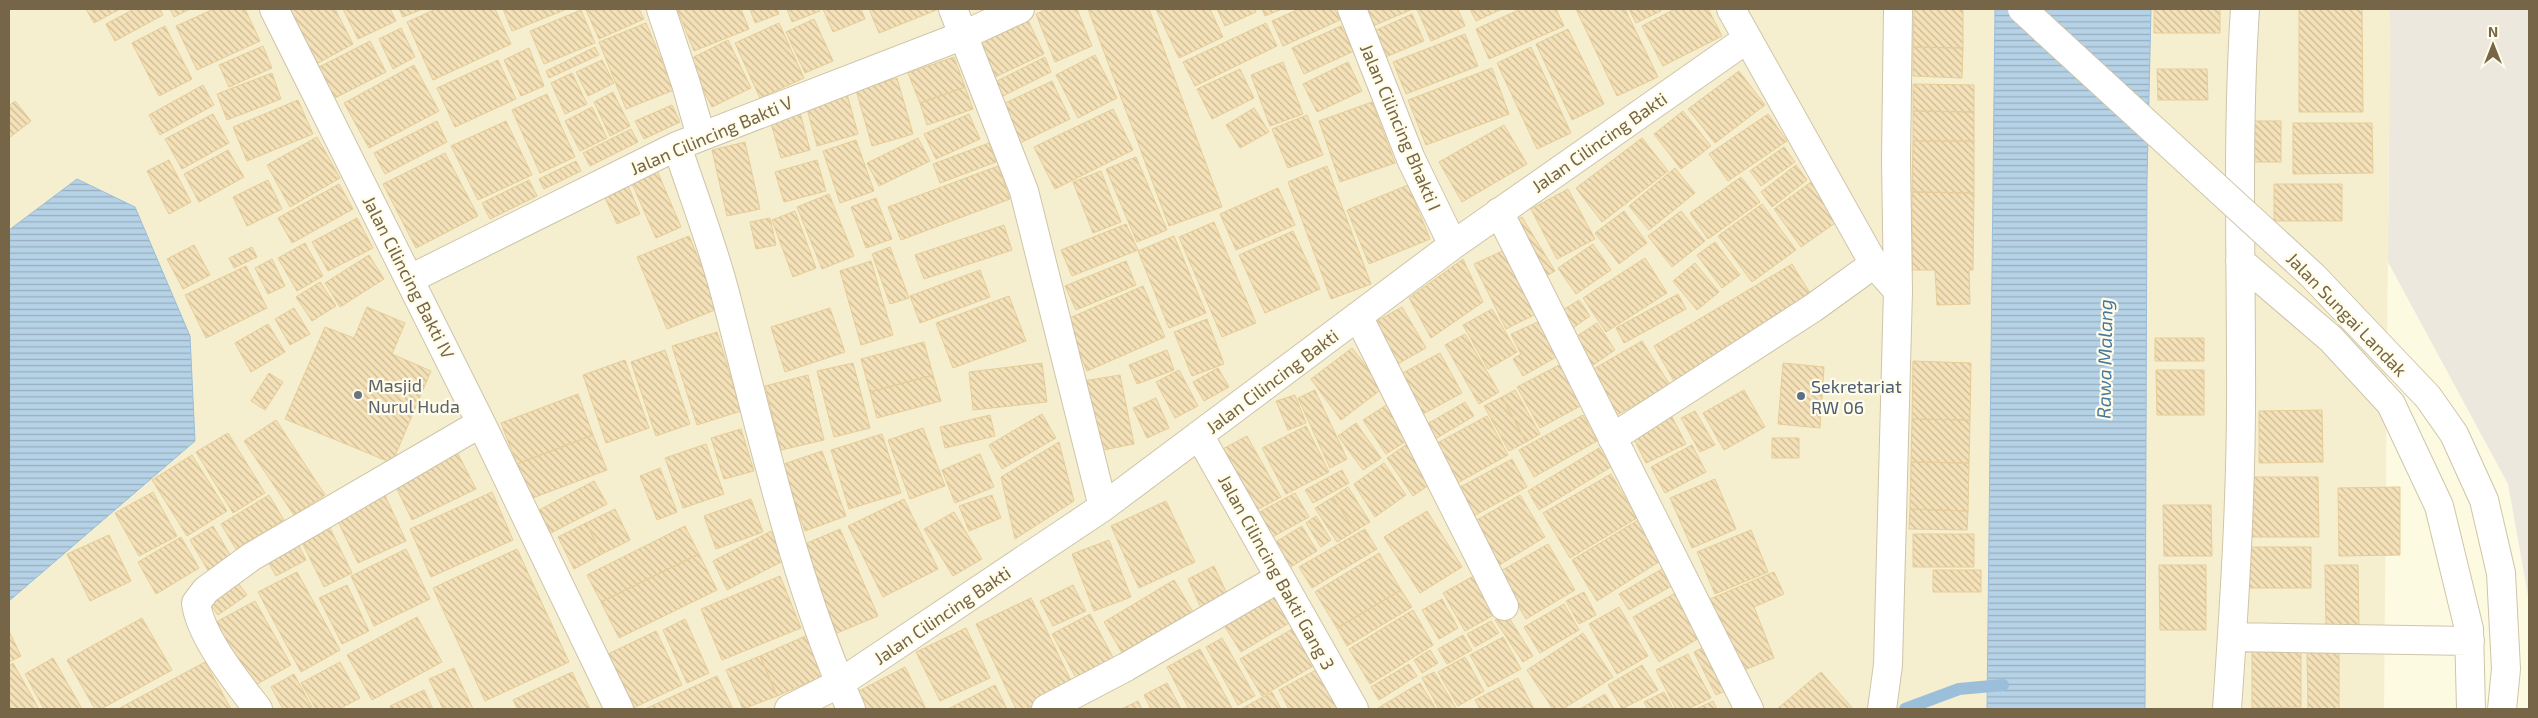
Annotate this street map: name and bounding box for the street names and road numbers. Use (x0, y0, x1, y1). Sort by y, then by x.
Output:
street label: Jalan Cilincing Bhakti I (1356, 40, 1446, 214)
street label: Jalan Cilincing Bakti (1527, 87, 1671, 197)
street label: Jalan Cilincing Bakti V (626, 91, 796, 179)
street label: Jalan Cilincing Bakti IV (358, 192, 460, 362)
street label: Jalan Sungai Landak (2282, 247, 2412, 381)
street label: Jalan Cilincing Bakti (1201, 324, 1343, 438)
street label: Jalan Cilincing Bakti Gang 3 (1214, 471, 1340, 673)
street label: Jalan Cilincing Bakti (870, 561, 1014, 669)

